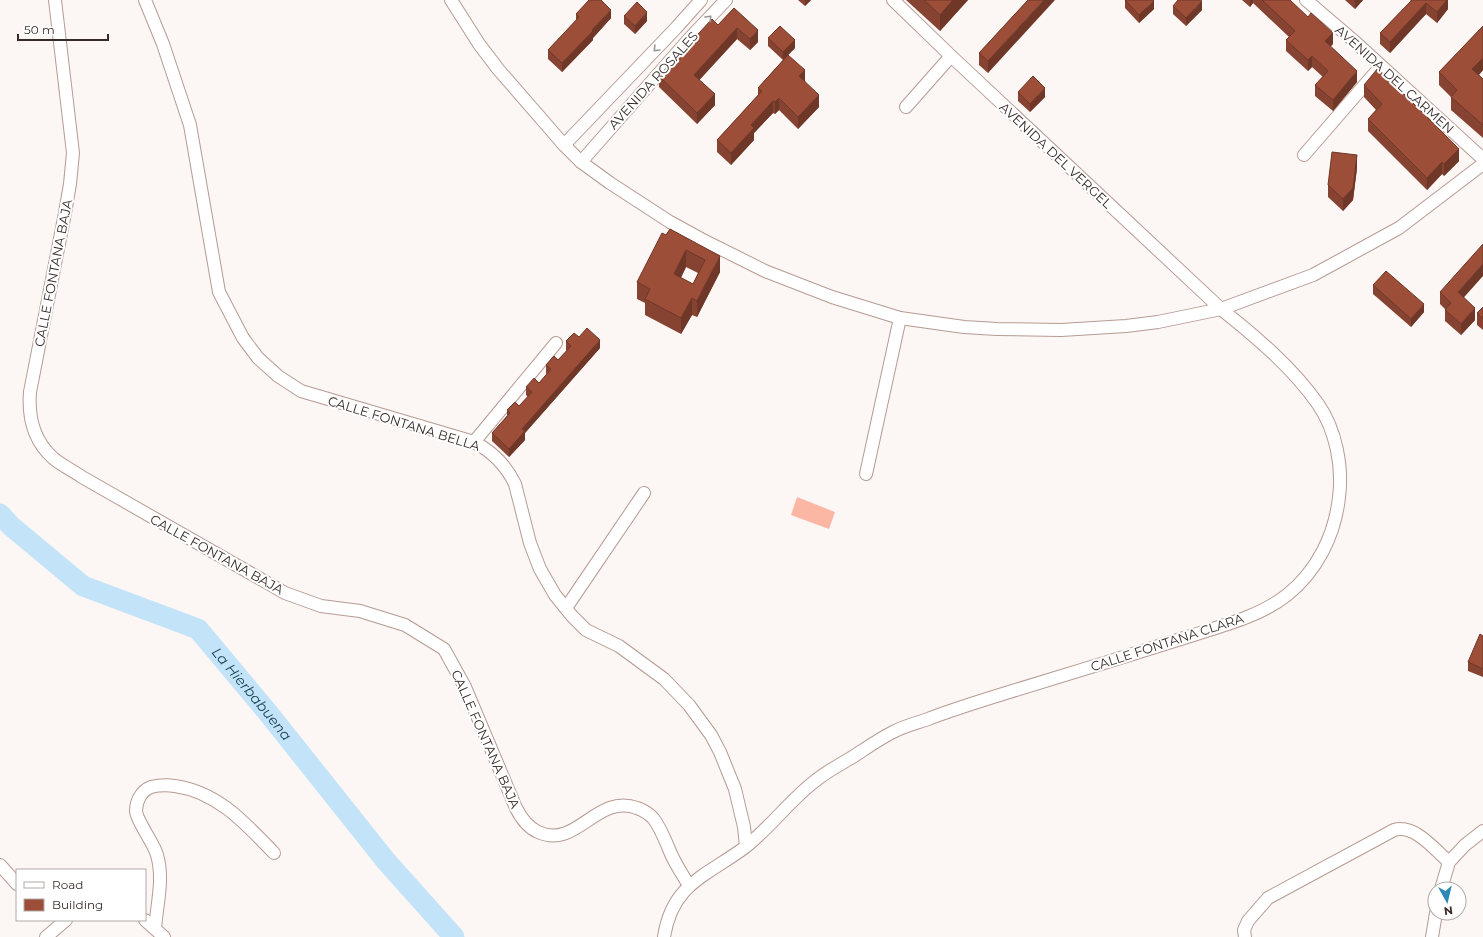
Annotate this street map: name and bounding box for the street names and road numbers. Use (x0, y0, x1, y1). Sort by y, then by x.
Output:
street label: AVENIDA DEL CARMEN (1332, 21, 1458, 137)
street label: AVENIDA ROSALES (605, 28, 701, 132)
street label: AVENIDA DEL VERGEL (996, 99, 1116, 212)
street label: CALLE FONTANA BAJA (31, 197, 75, 348)
street label: CALLE FONTANA BELLA (326, 392, 483, 454)
street label: CALLE FONTANA BAJA (148, 511, 287, 598)
street label: CALLE FONTANA CLARA (1089, 609, 1246, 674)
street label: CALLE FONTANA BAJA (448, 667, 524, 811)

